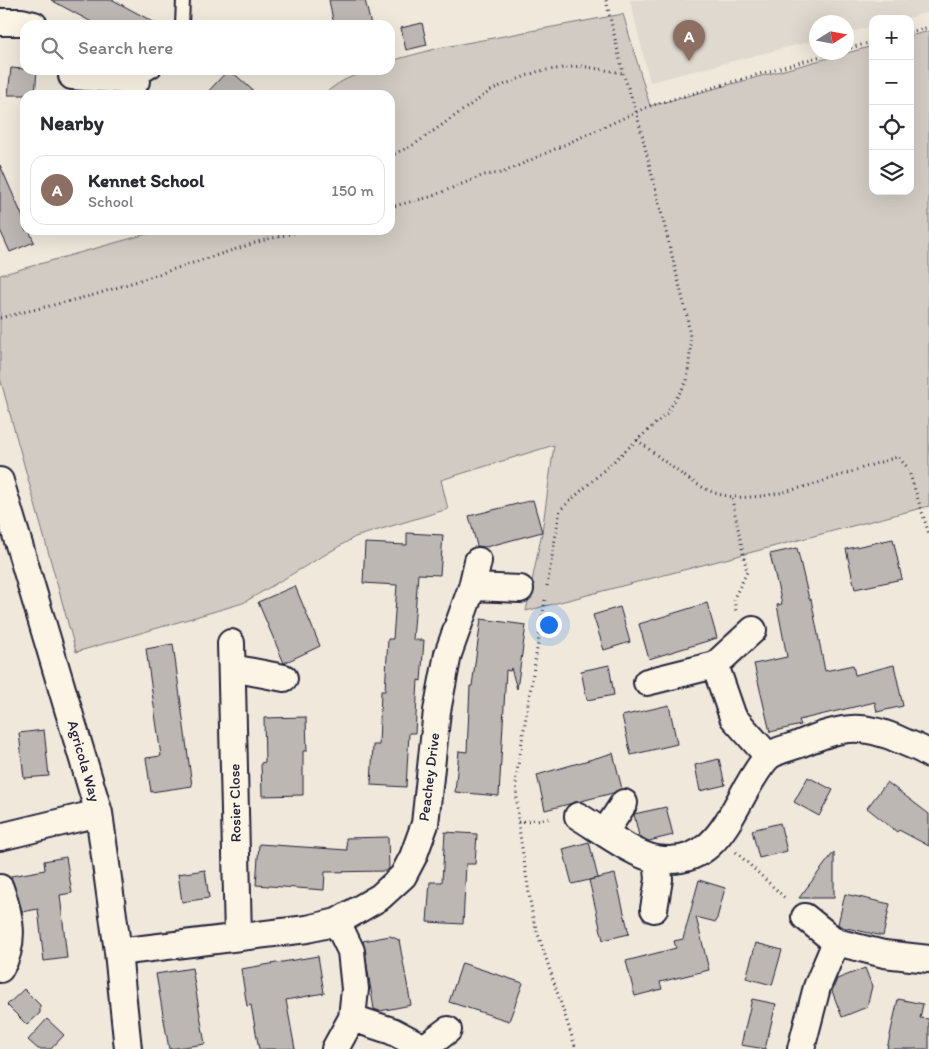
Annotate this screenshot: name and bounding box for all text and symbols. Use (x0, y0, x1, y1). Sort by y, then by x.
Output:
north arrow (809, 15, 854, 60)
map controls (869, 15, 914, 195)
button: + (869, 15, 914, 60)
search box (20, 20, 395, 75)
pin: A (673, 20, 705, 61)
icon: search (38, 34, 66, 62)
text: Search here (78, 36, 173, 59)
button: − (869, 60, 914, 105)
button: locate (869, 105, 914, 150)
text: Nearby (40, 110, 104, 135)
button: layers (869, 150, 914, 195)
text: Kennet School (88, 169, 204, 192)
text: A (52, 181, 62, 200)
text: 150 m (331, 181, 374, 200)
text: School (88, 192, 134, 211)
your location (536, 612, 562, 638)
street label: Agricola Way (64, 718, 104, 804)
street label: Peachey Drive (415, 732, 443, 822)
street label: Rosier Close (225, 763, 245, 843)

